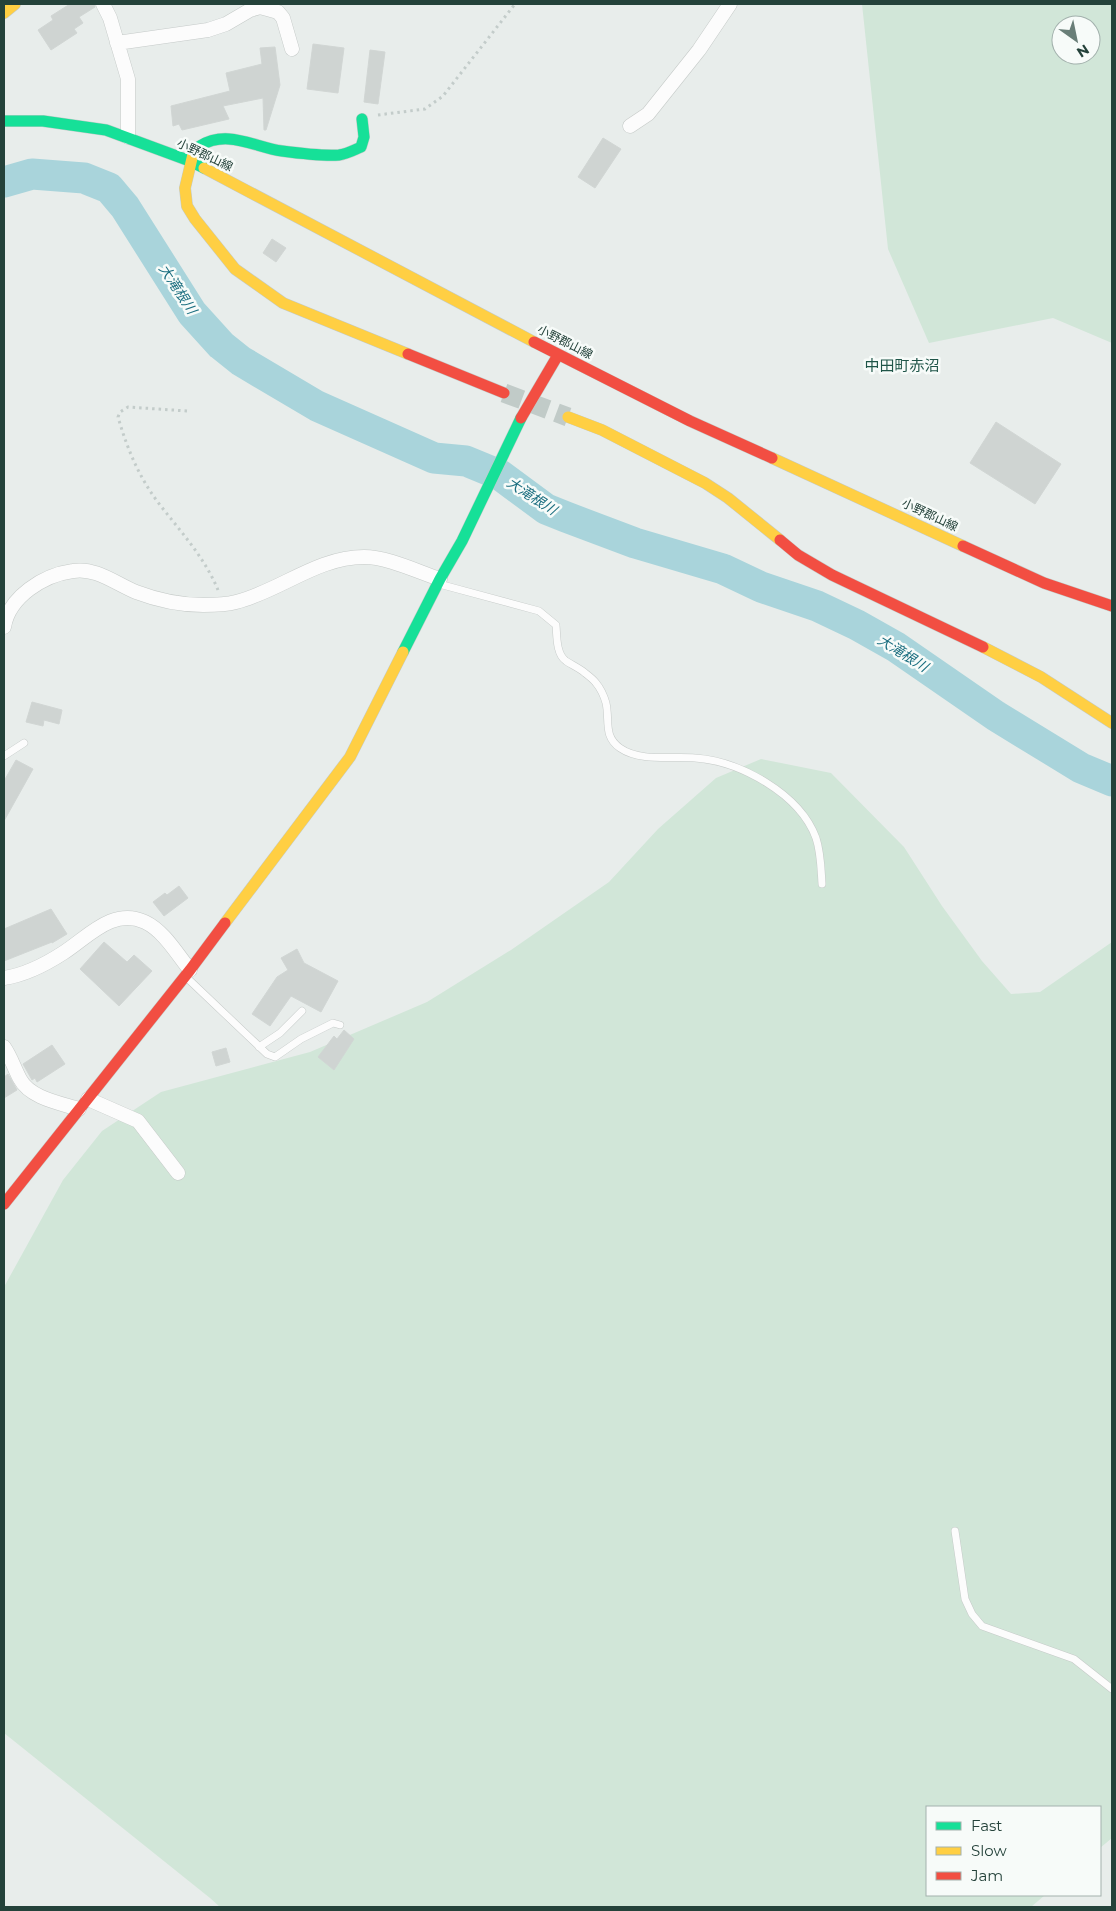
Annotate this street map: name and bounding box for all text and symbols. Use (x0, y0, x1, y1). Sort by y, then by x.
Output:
north arrow (1051, 15, 1101, 65)
text: N (1073, 40, 1093, 62)
street label: 小野郡山線 (175, 135, 236, 174)
water label: 大滝根川 (155, 261, 202, 319)
street label: 小野郡山線 (535, 321, 595, 362)
district label: 中田町赤沼 (864, 356, 940, 375)
water label: 大滝根川 (504, 473, 562, 520)
street label: 小野郡山線 (900, 495, 961, 534)
water label: 大滝根川 (874, 631, 933, 677)
legend (926, 1806, 1101, 1896)
text: Fast (971, 1816, 1002, 1835)
text: Slow (971, 1841, 1007, 1860)
text: Jam (970, 1866, 1003, 1885)

